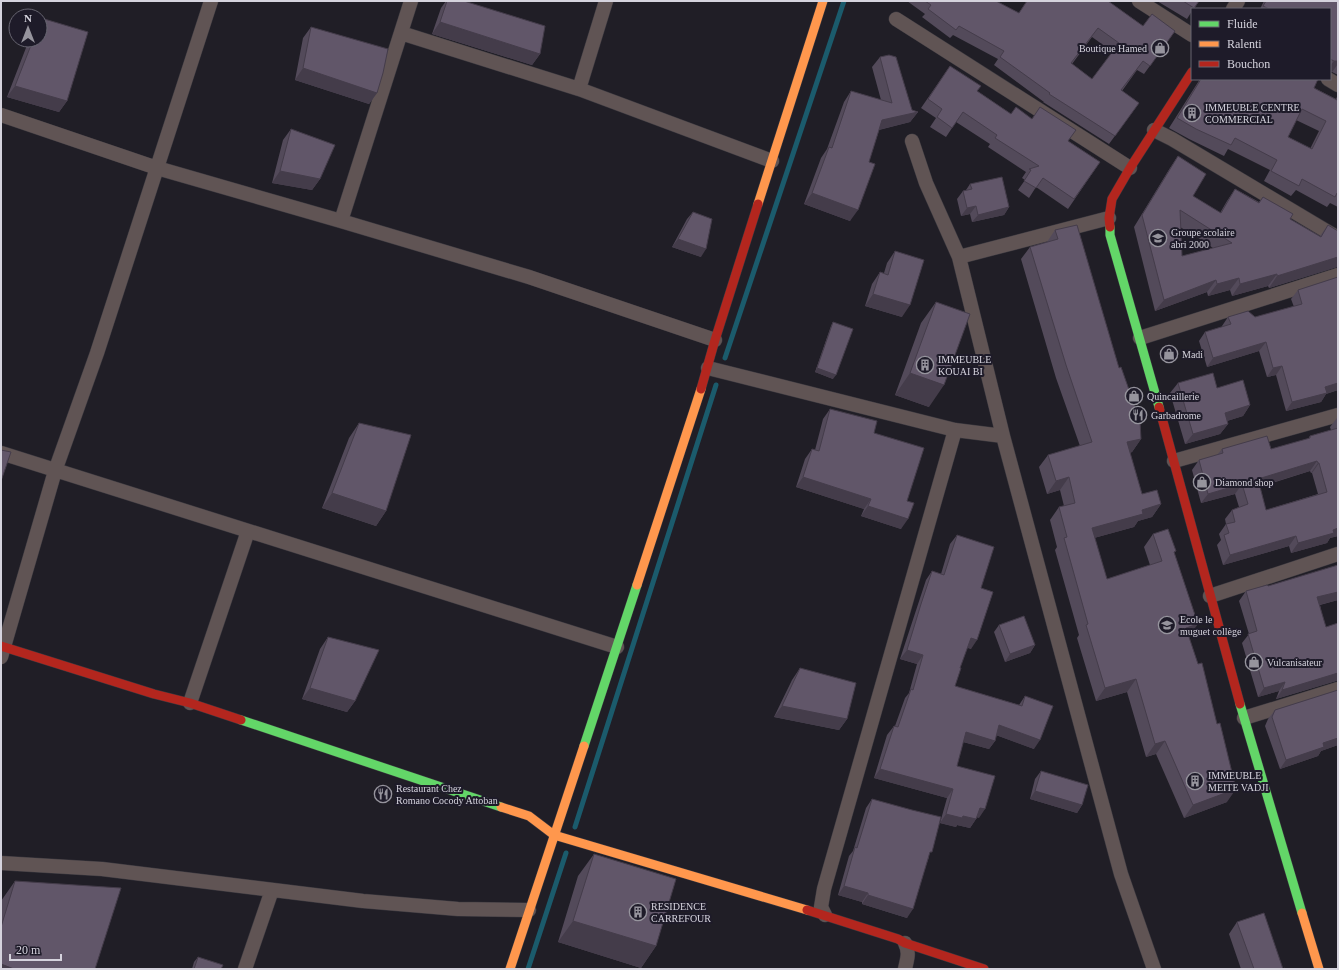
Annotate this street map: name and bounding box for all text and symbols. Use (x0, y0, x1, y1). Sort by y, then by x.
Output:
north arrow (8, 8, 48, 48)
legend (1191, 8, 1331, 80)
text: N (24, 12, 32, 24)
text: Fluide (1227, 17, 1258, 31)
text: Ralenti (1227, 37, 1262, 51)
shop icon: Boutique Hamed (1150, 38, 1170, 58)
place label: Boutique Hamed (1079, 43, 1147, 54)
text: Bouchon (1227, 57, 1270, 71)
place label: IMMEUBLE CENTRE COMMERCIAL (1205, 102, 1300, 125)
building icon: IMMEUBLE CENTRE COMMERCIAL (1182, 103, 1202, 123)
place label: Groupe scolaire abri 2000 (1171, 227, 1235, 250)
school or university icon: Groupe scolaire abri 2000 (1148, 228, 1168, 248)
shop icon: Madi (1159, 344, 1179, 364)
place label: Madi (1182, 349, 1203, 360)
place label: IMMEUBLE KOUAI BI (938, 354, 991, 377)
building icon: IMMEUBLE KOUAI BI (915, 355, 935, 375)
shop icon: Quincaillerie (1124, 386, 1144, 406)
place label: Quincaillerie (1147, 391, 1200, 402)
restaurant icon: Garbadrome (1128, 405, 1148, 425)
place label: Garbadrome (1151, 410, 1202, 421)
shop icon: Diamond shop (1192, 472, 1212, 492)
place label: Diamond shop (1215, 477, 1274, 488)
place label: Ecole le muguet collège (1180, 614, 1242, 637)
school or university icon: Ecole le muguet collège (1157, 615, 1177, 635)
shop icon: Vulcanisateur (1244, 652, 1264, 672)
place label: Vulcanisateur (1267, 657, 1323, 668)
place label: IMMEUBLE MEITE VADJI (1208, 770, 1268, 793)
building icon: IMMEUBLE MEITE VADJI (1185, 771, 1205, 791)
place label: Restaurant Chez Romano Cocody Attoban (396, 783, 498, 806)
restaurant icon: Restaurant Chez Romano Cocody Attoban (373, 784, 393, 804)
place label: RESIDENCE CARREFOUR (651, 901, 711, 924)
building icon: RESIDENCE CARREFOUR (628, 902, 648, 922)
scale bar (10, 936, 61, 962)
text: 20 m (16, 943, 41, 957)

